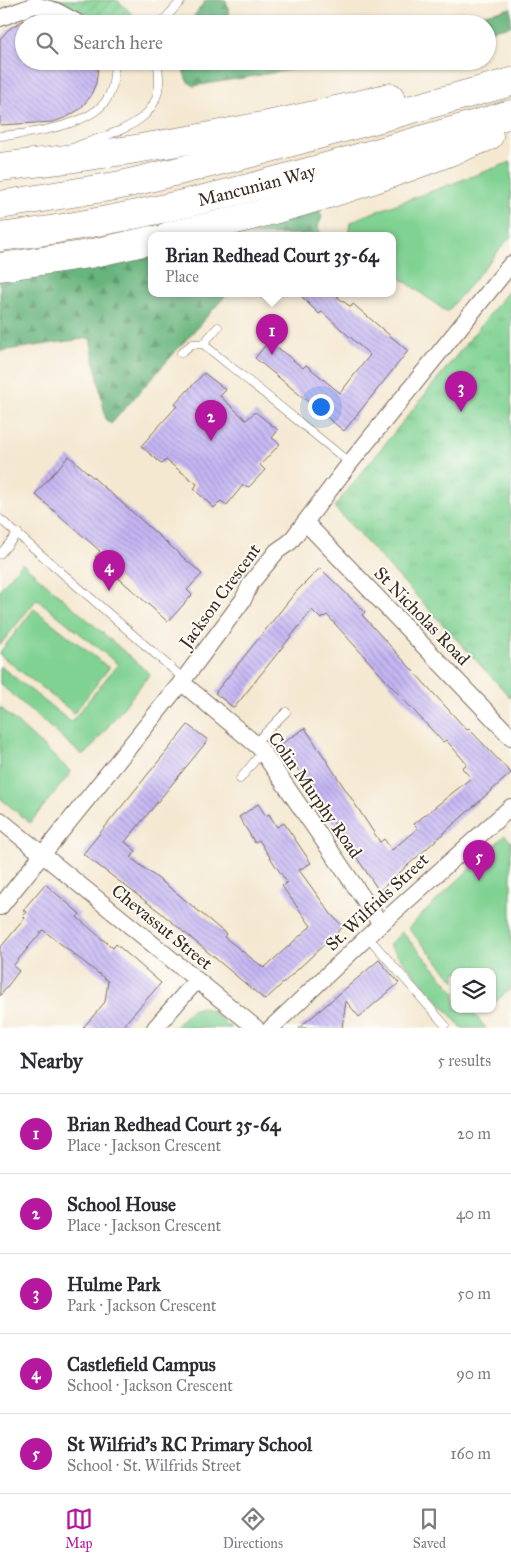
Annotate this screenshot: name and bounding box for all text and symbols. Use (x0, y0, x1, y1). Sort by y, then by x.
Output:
search box (15, 15, 496, 70)
icon: search (33, 29, 61, 57)
text: Search here (73, 31, 163, 54)
street label: Mancunian Way (195, 159, 319, 211)
popup (148, 232, 396, 297)
text: Brian Redhead Court 35-64 (165, 244, 379, 267)
text: Place (165, 267, 199, 286)
pin: 1 (256, 314, 288, 355)
pin: 3 (445, 371, 477, 412)
your location (308, 394, 334, 420)
pin: 2 (195, 400, 227, 441)
street label: Jackson Crescent (174, 539, 266, 655)
pin: 4 (93, 550, 125, 591)
street label: St Nicholas Road (369, 562, 475, 670)
street label: Colin Murphy Road (263, 728, 367, 862)
pin: 5 (463, 840, 495, 881)
street label: St. Wilfrids Street (321, 848, 434, 955)
street label: Chevassut Street (107, 880, 217, 975)
map controls (451, 968, 496, 1013)
button: layers (451, 968, 496, 1013)
text: Nearby (20, 1048, 83, 1074)
text: 5 results (437, 1051, 491, 1070)
text: Brian Redhead Court 35-64 (67, 1113, 280, 1136)
text: 1 (33, 1124, 39, 1143)
text: 20 m (457, 1124, 491, 1143)
text: Place · Jackson Crescent (67, 1136, 221, 1155)
text: School House (67, 1193, 176, 1216)
text: 2 (32, 1204, 40, 1223)
text: 40 m (456, 1204, 491, 1223)
text: Place · Jackson Crescent (67, 1216, 221, 1235)
text: Hulme Park (67, 1273, 161, 1296)
text: 3 (33, 1284, 39, 1303)
text: 50 m (457, 1284, 491, 1303)
text: Park · Jackson Crescent (67, 1296, 216, 1315)
text: Castlefield Campus (67, 1353, 216, 1376)
text: 4 (32, 1364, 40, 1383)
text: 90 m (456, 1364, 491, 1383)
text: School · Jackson Crescent (67, 1376, 233, 1395)
text: St Wilfrid's RC Primary School (67, 1433, 312, 1456)
text: 5 (32, 1444, 40, 1463)
text: 160 m (450, 1444, 491, 1463)
text: School · St. Wilfrids Street (67, 1456, 241, 1475)
tab: Map (65, 1505, 93, 1552)
tab: Directions (223, 1505, 283, 1552)
tab: Saved (413, 1505, 446, 1552)

